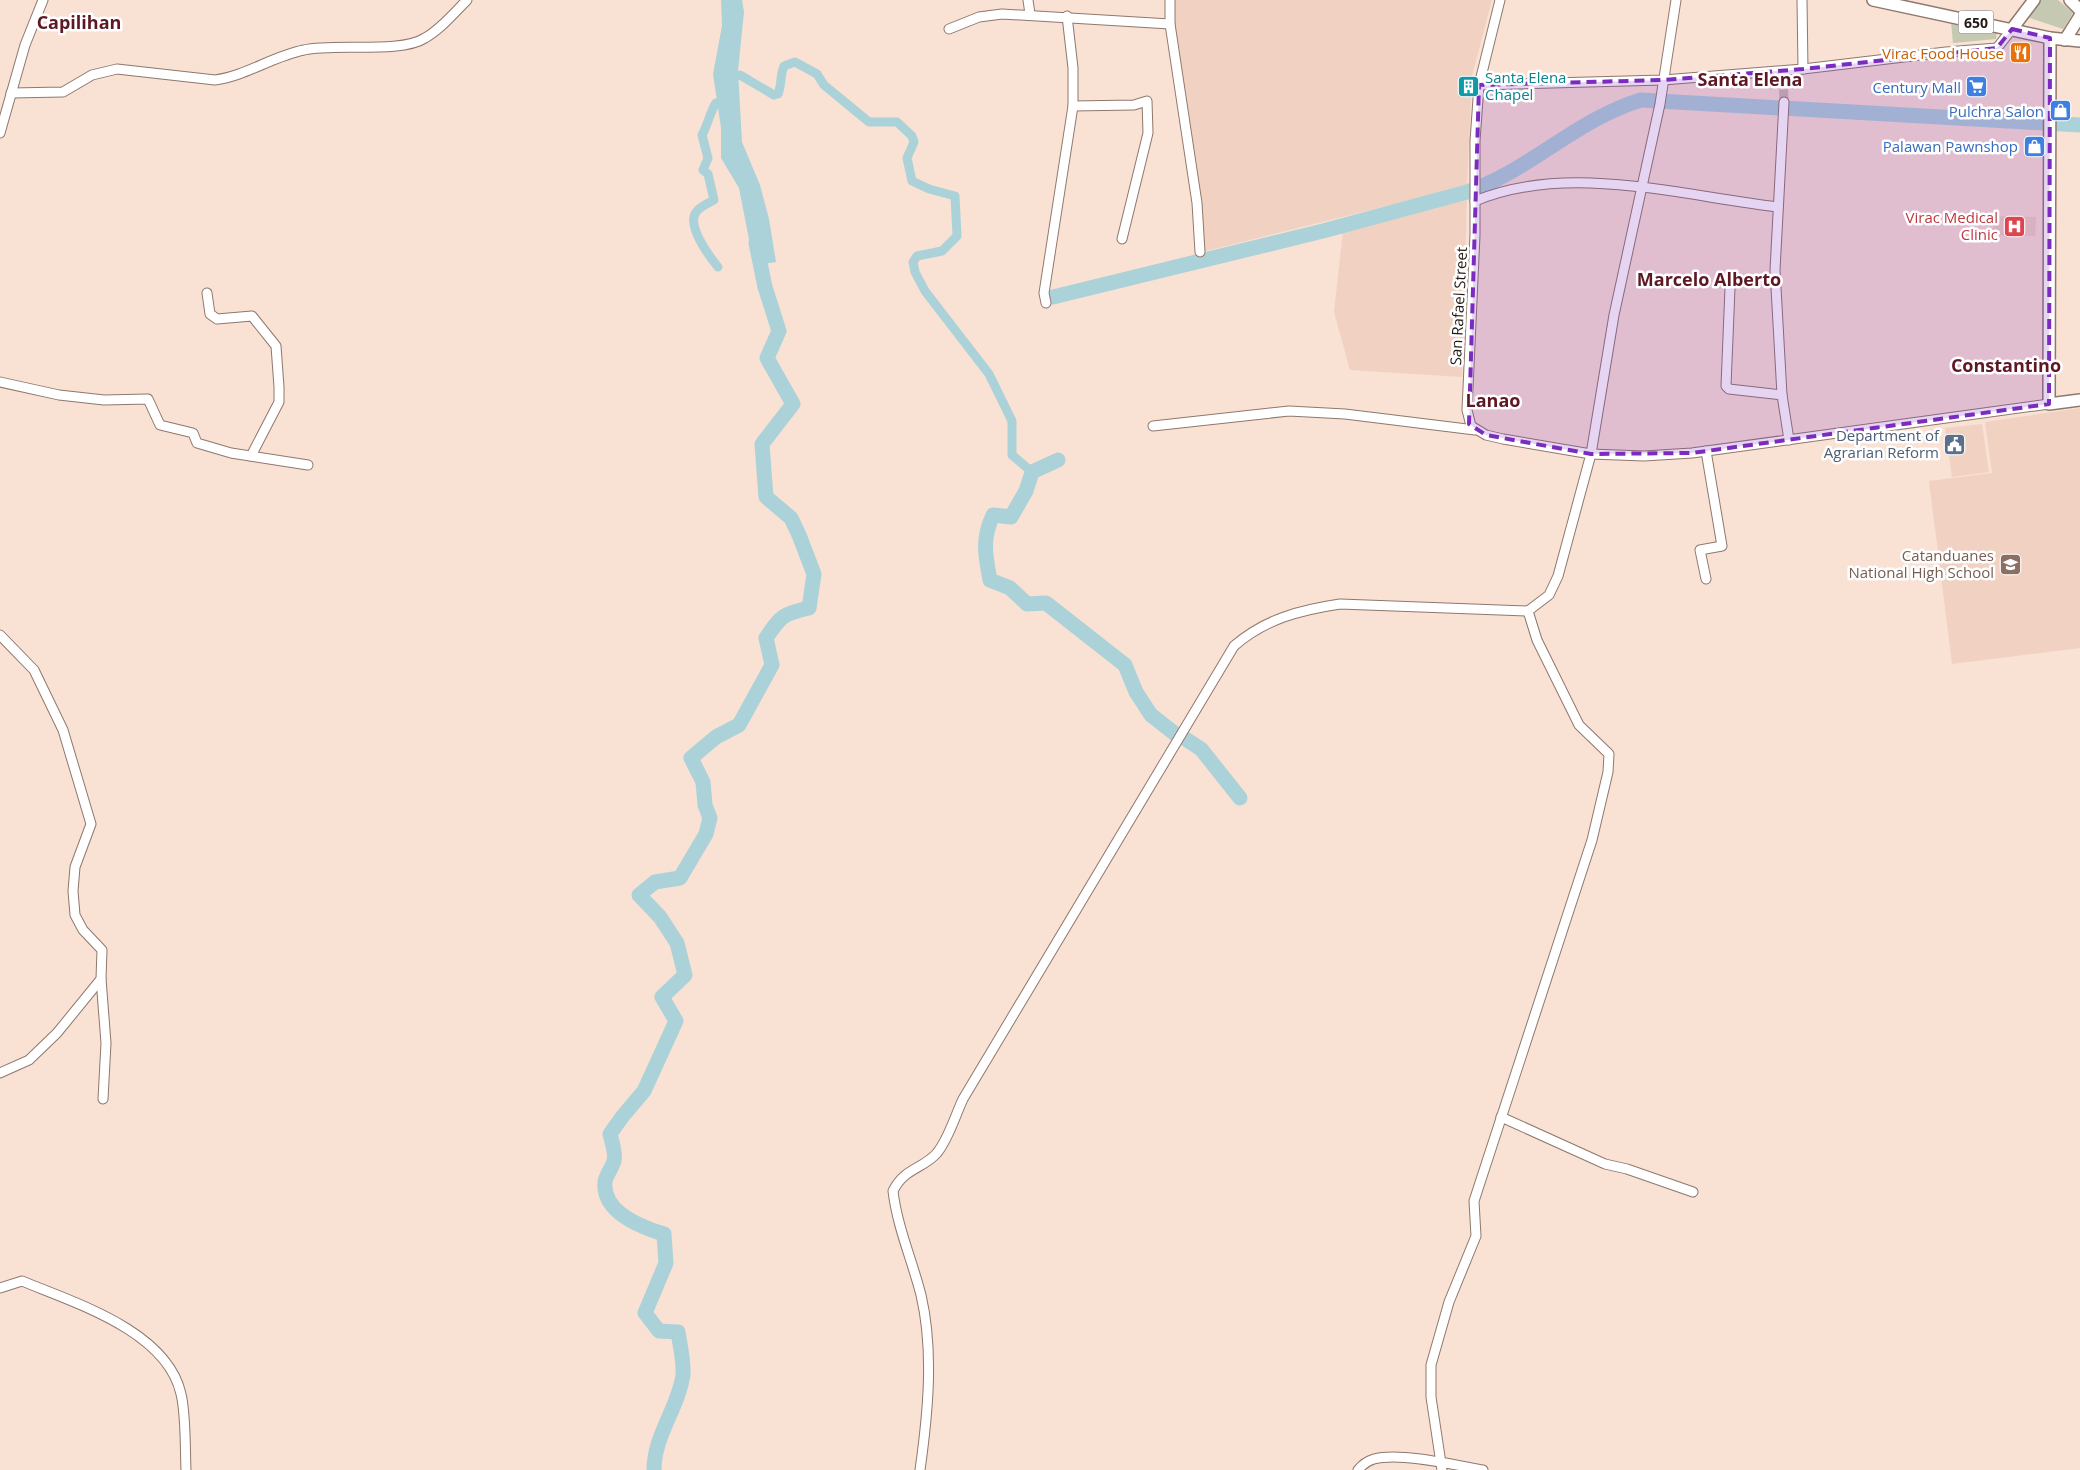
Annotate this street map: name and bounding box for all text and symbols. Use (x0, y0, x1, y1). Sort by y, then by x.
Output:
district label: Capilihan (37, 10, 121, 34)
road number: 650 (1958, 11, 1994, 34)
restaurant icon: Virac Food House (2008, 41, 2032, 65)
place label: Virac Food House (1882, 43, 2004, 63)
place label: Santa Elena Chapel (1485, 67, 1566, 104)
district label: Santa Elena (1698, 67, 1802, 91)
building icon: Santa Elena Chapel (1457, 74, 1481, 98)
supermarket icon: Century Mall (1965, 75, 1989, 99)
place label: Century Mall (1872, 77, 1961, 97)
shop icon: Pulchra Salon (2048, 99, 2072, 123)
place label: Pulchra Salon (1949, 101, 2044, 121)
shop icon: Palawan Pawnshop (2022, 134, 2046, 158)
place label: Palawan Pawnshop (1883, 136, 2018, 156)
place label: Virac Medical Clinic (1906, 207, 1998, 244)
hospital icon: Virac Medical Clinic (2002, 214, 2026, 238)
street label: San Rafael Street (1445, 246, 1471, 366)
district label: Marcelo Alberto (1637, 267, 1781, 291)
district label: Constantino (1951, 353, 2061, 377)
district label: Lanao (1466, 388, 1520, 412)
place label: Department of Agrarian Reform (1824, 425, 1940, 462)
public building icon: Department of Agrarian Reform (1943, 432, 1967, 456)
place label: Catanduanes National High School (1848, 545, 1994, 582)
school or university icon: Catanduanes National High School (1998, 552, 2022, 576)

